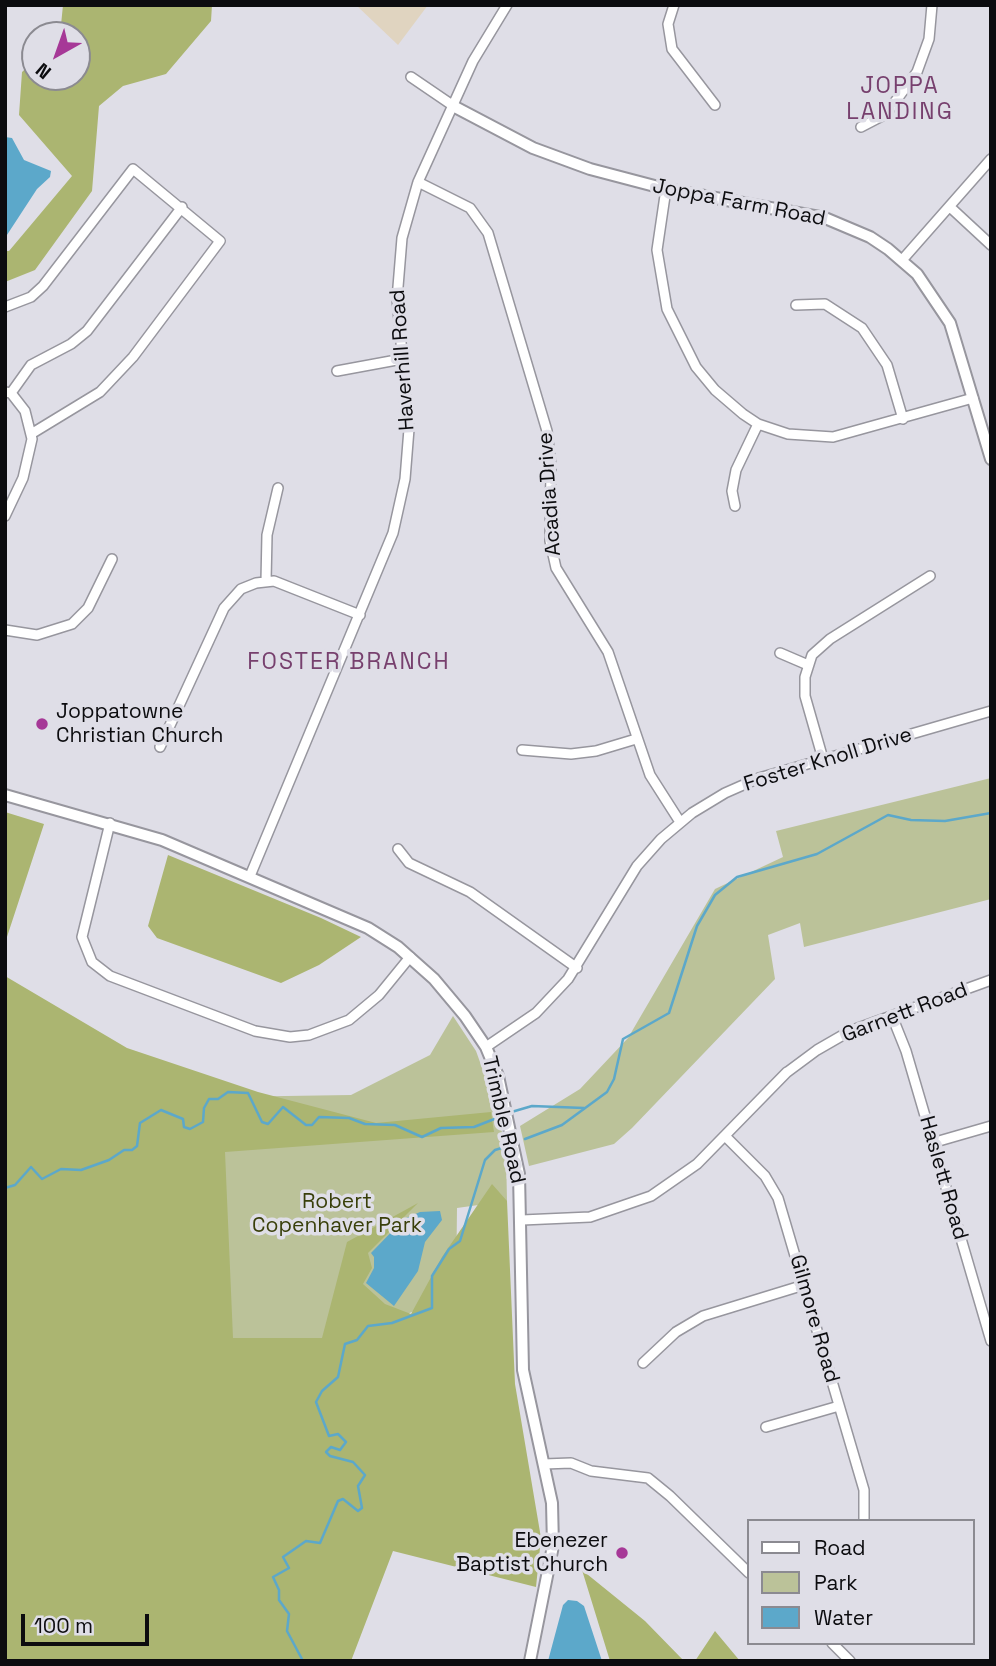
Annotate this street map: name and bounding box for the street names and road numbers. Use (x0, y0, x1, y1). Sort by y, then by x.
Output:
street label: Joppa Farm Road (650, 174, 828, 232)
street label: Haverhill Road (385, 288, 421, 432)
street label: Acadia Drive (533, 431, 567, 557)
street label: Foster Knoll Drive (741, 722, 915, 798)
street label: Garnett Road (839, 977, 971, 1049)
street label: Trimble Road (476, 1054, 530, 1186)
street label: Haslett Road (913, 1113, 973, 1243)
street label: Gilmore Road (784, 1252, 844, 1386)

